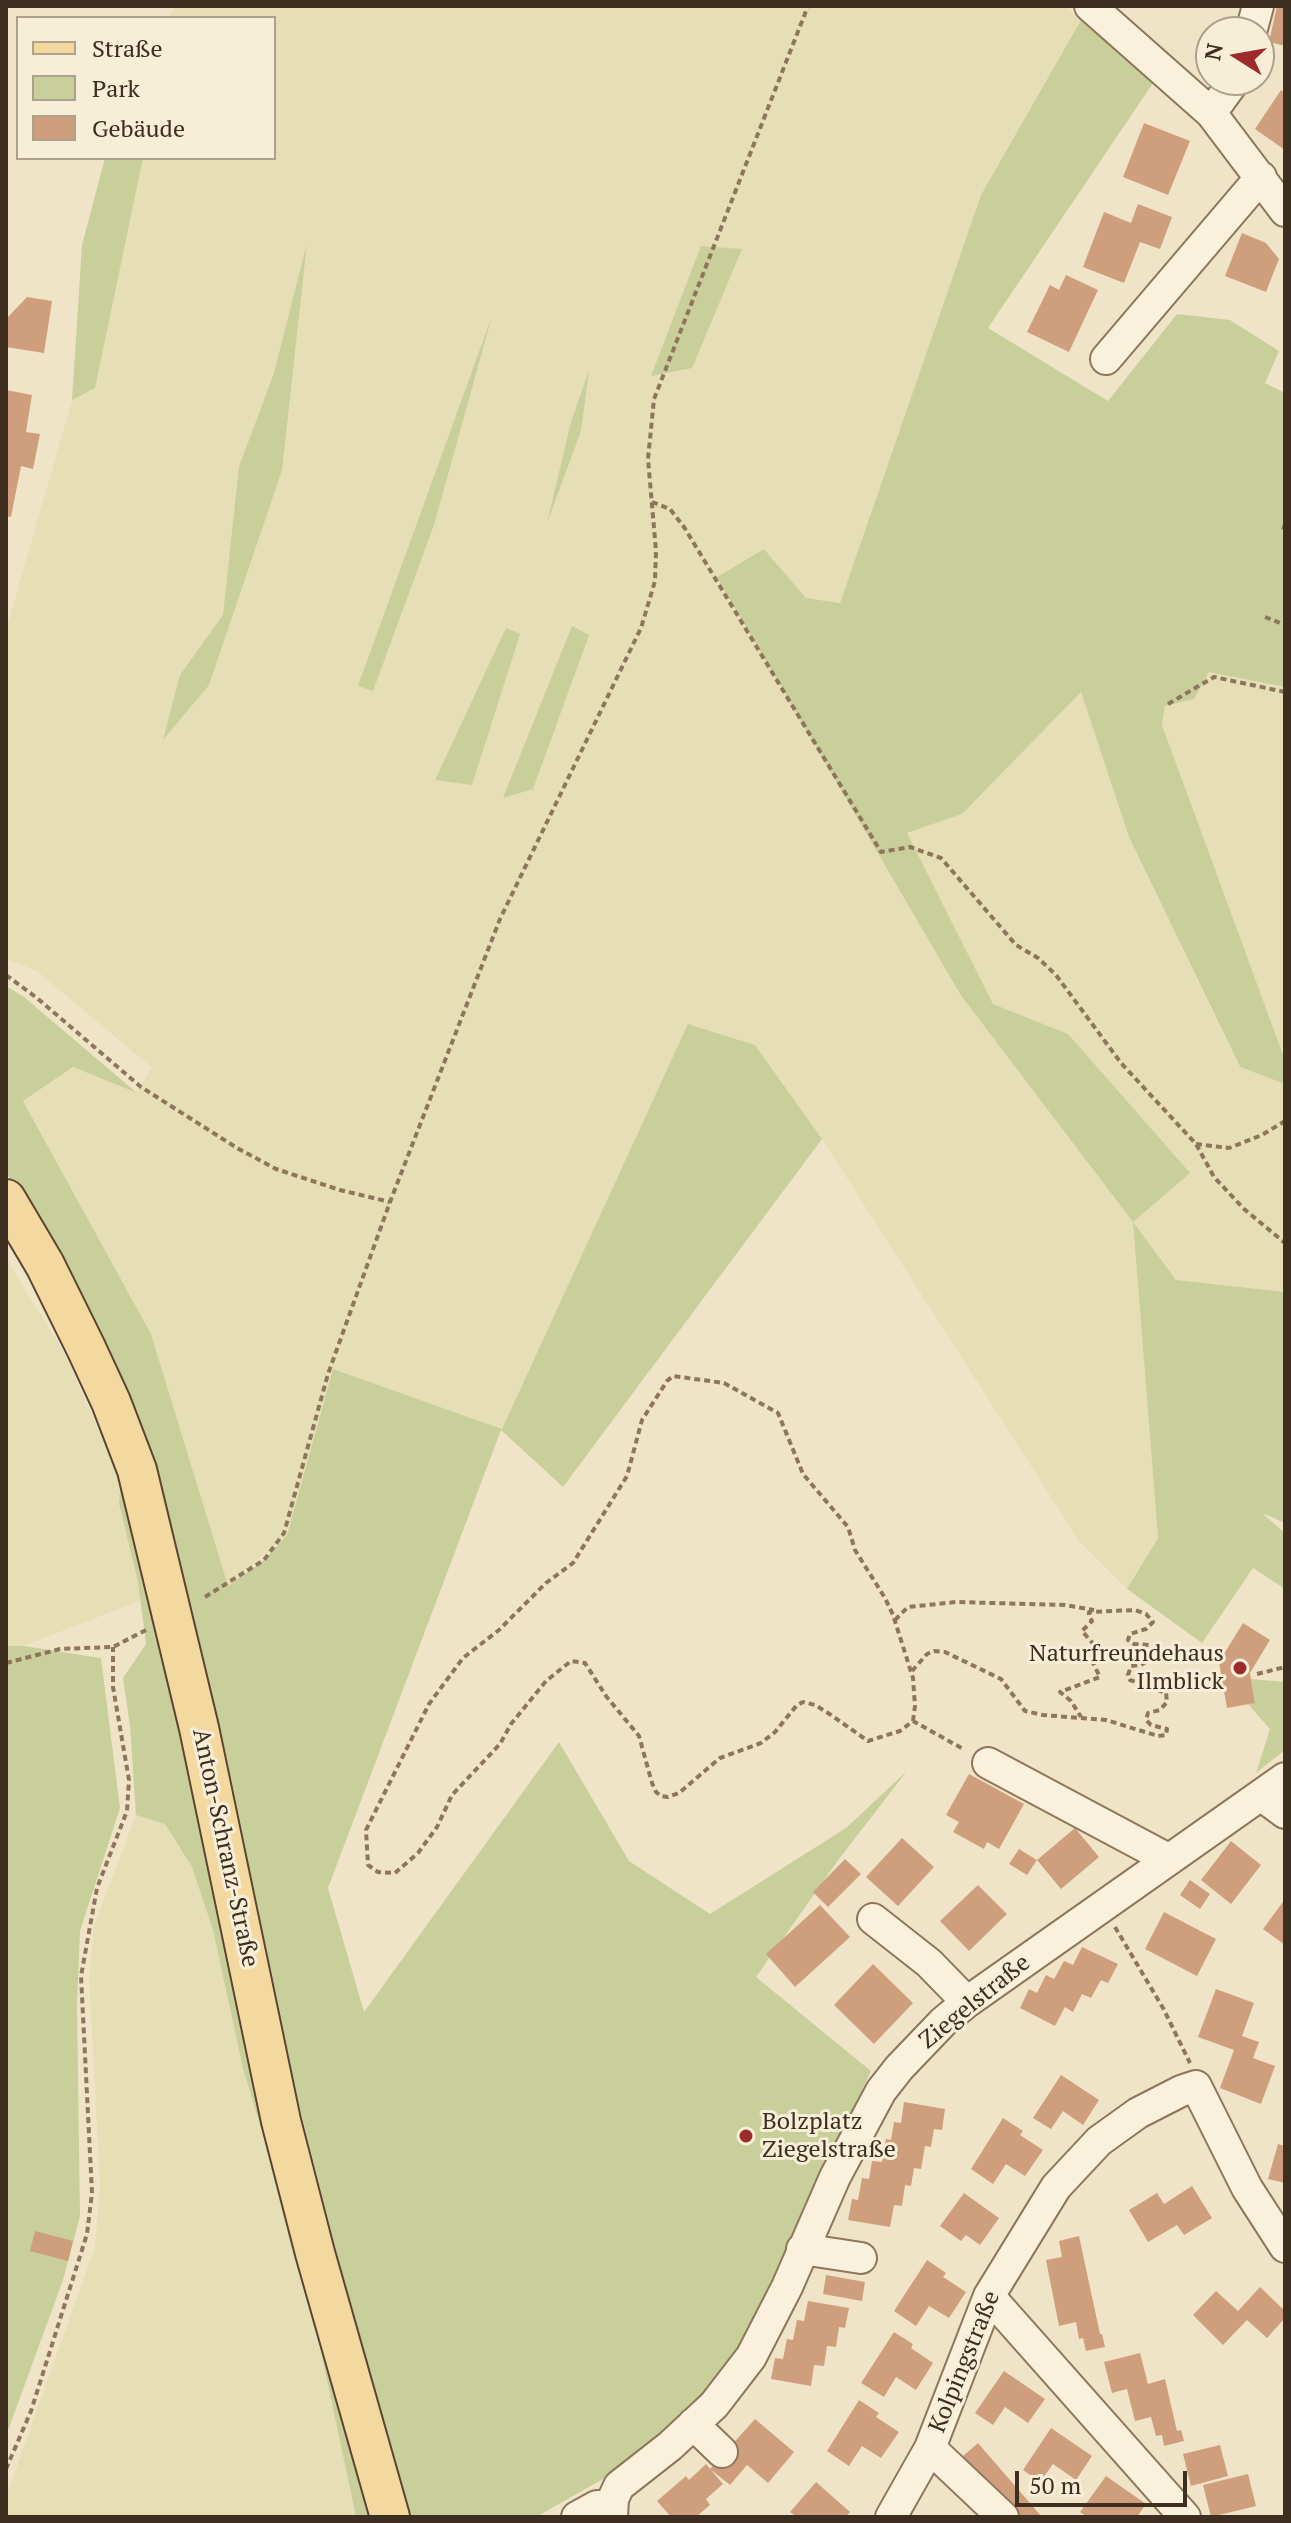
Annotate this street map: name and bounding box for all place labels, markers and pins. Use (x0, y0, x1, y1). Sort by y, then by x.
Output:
place label: Naturfreundehaus Ilmblick (1029, 1640, 1224, 1696)
marker: Naturfreundehaus Ilmblick (1231, 1659, 1249, 1677)
place label: Bolzplatz Ziegelstraße (762, 2108, 896, 2164)
marker: Bolzplatz Ziegelstraße (737, 2127, 755, 2145)

